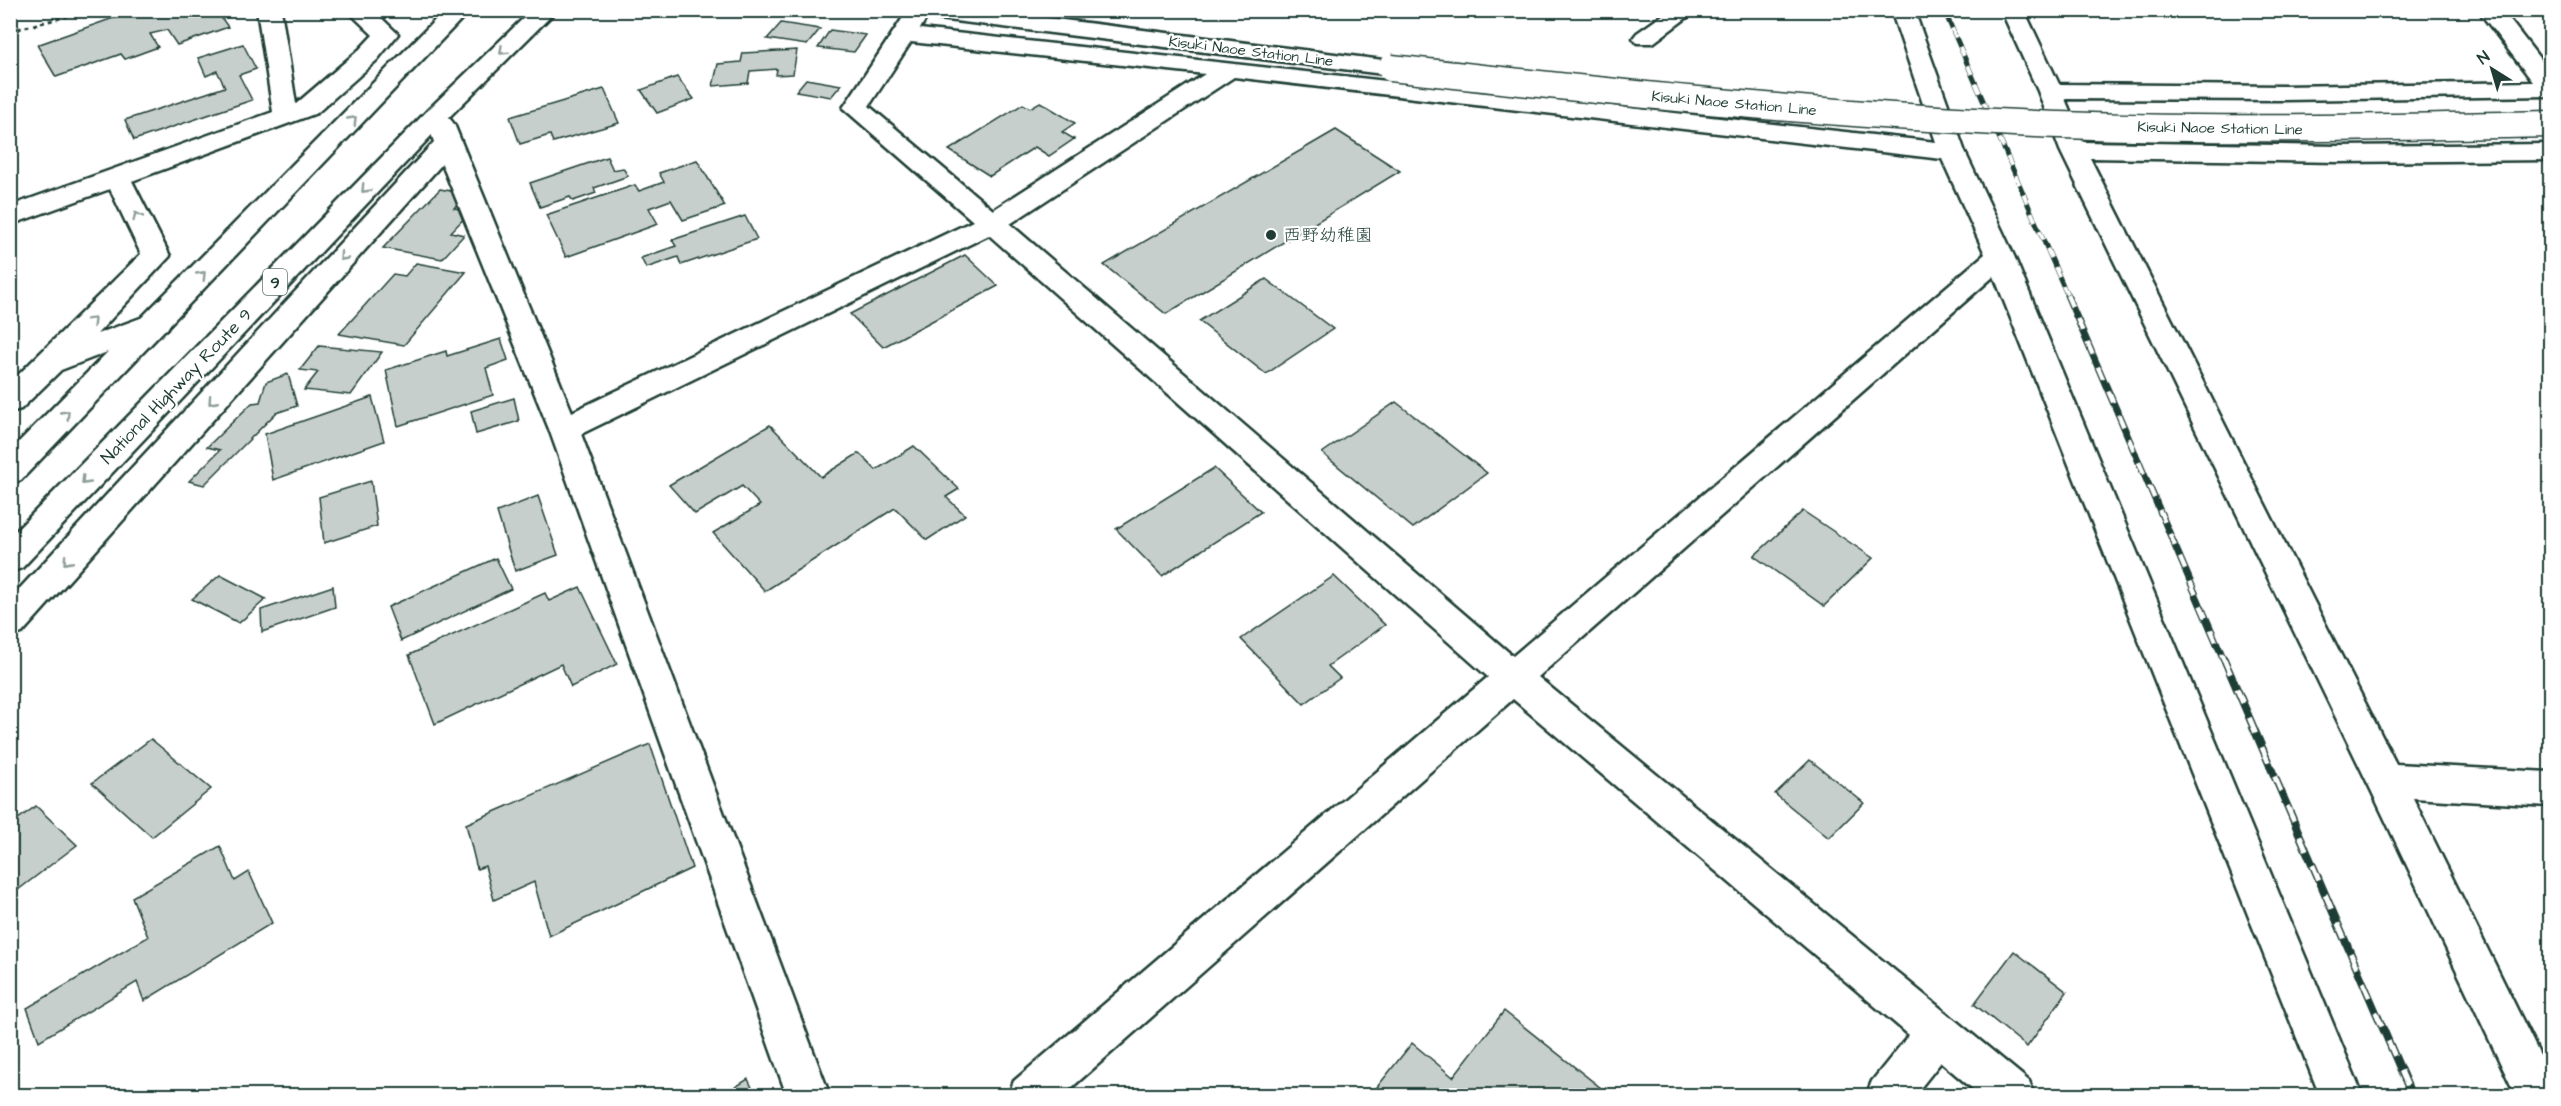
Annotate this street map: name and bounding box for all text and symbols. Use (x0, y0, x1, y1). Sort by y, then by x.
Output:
street label: Kisuki Naoe Station Line (1168, 31, 1334, 72)
north arrow (2462, 39, 2522, 99)
one-way arrow (500, 44, 510, 55)
text: N (2473, 46, 2494, 70)
street label: Kisuki Naoe Station Line (1651, 86, 1817, 121)
one-way arrow (346, 116, 357, 126)
street label: Kisuki Naoe Station Line (2137, 117, 2303, 140)
one-way arrow (362, 181, 373, 192)
one-way arrow (133, 212, 144, 223)
place label: 西野幼稚園 (1283, 223, 1373, 248)
marker: 西野幼稚園 (1264, 228, 1278, 242)
one-way arrow (339, 250, 350, 260)
road number: 9 (263, 269, 287, 295)
one-way arrow (195, 271, 206, 282)
street label: National Highway Route 9 (95, 303, 258, 471)
one-way arrow (85, 317, 95, 328)
one-way arrow (208, 394, 219, 405)
one-way arrow (59, 411, 70, 422)
one-way arrow (81, 474, 92, 484)
one-way arrow (63, 554, 74, 565)

